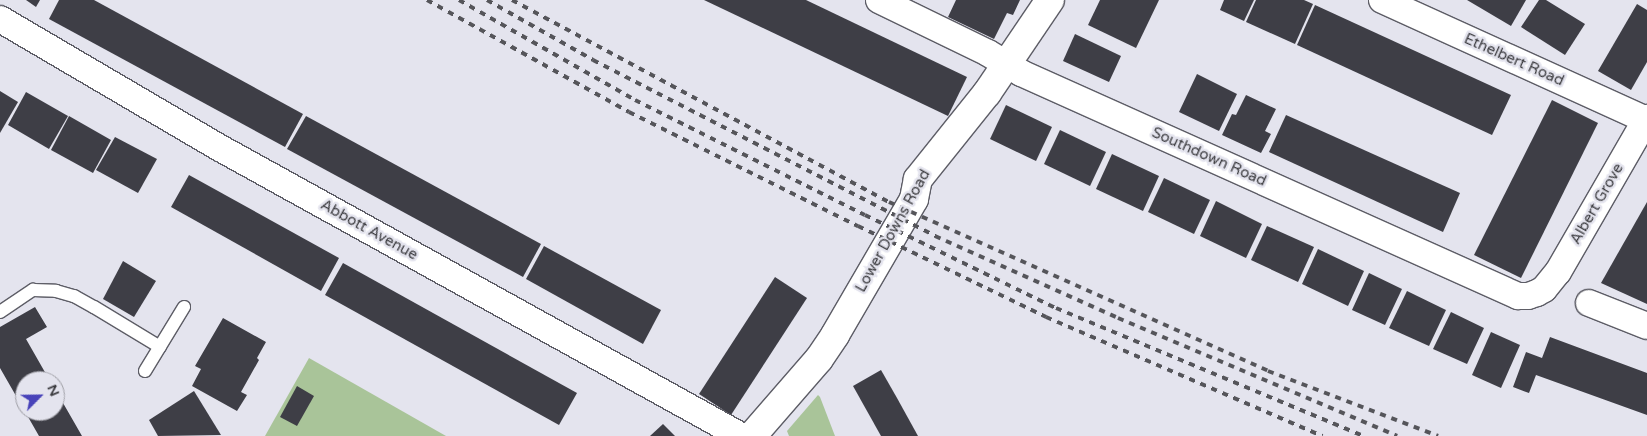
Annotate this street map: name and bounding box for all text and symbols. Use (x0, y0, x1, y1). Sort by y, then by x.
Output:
street label: Ethelbert Road (1461, 30, 1567, 90)
street label: Southdown Road (1149, 124, 1269, 190)
street label: Albert Grove (1567, 160, 1627, 248)
street label: Lower Downs Road (852, 167, 934, 295)
street label: Abbott Avenue (317, 196, 421, 264)
north arrow (15, 371, 65, 421)
text: N (43, 382, 63, 399)

